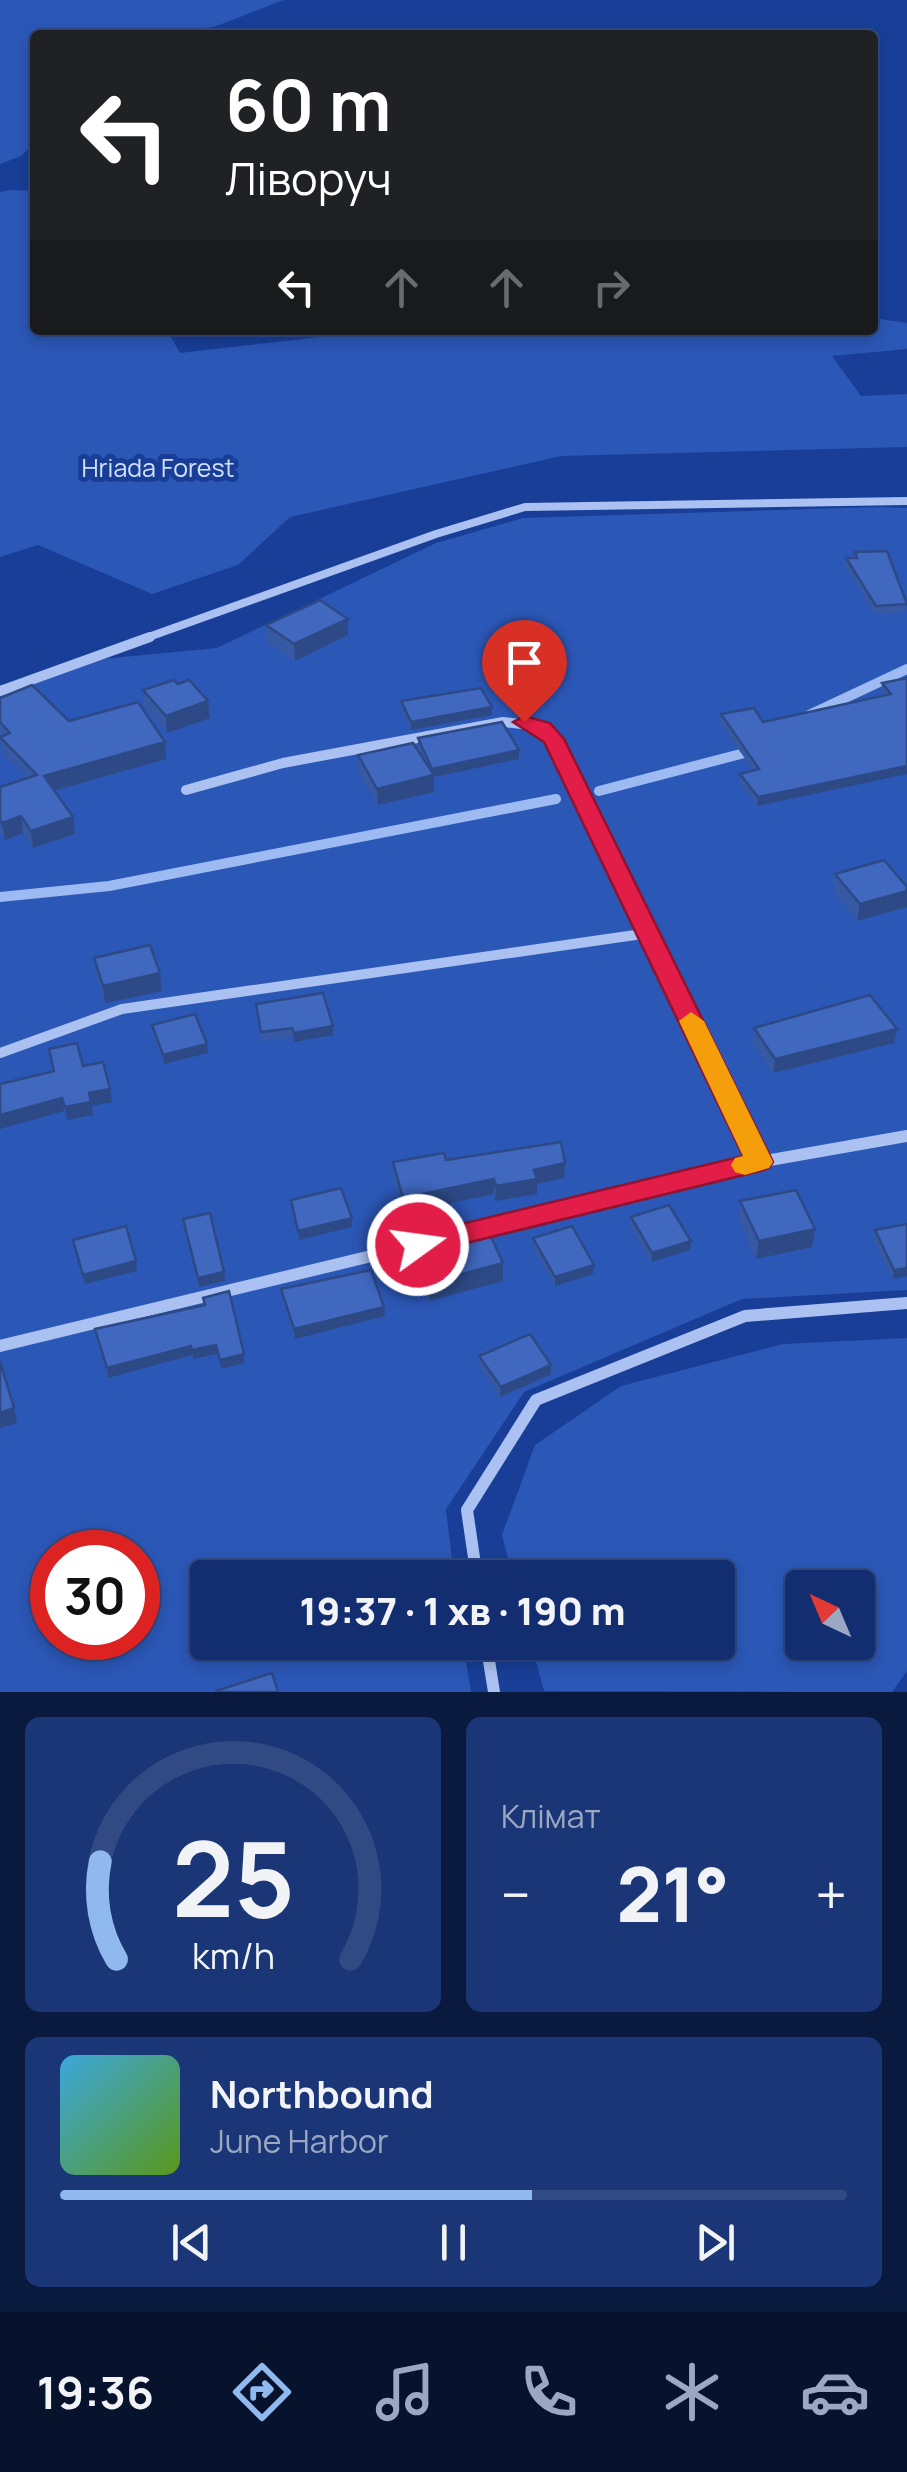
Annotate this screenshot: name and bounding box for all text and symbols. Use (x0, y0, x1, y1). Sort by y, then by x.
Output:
text: 60 m (225, 56, 392, 152)
icon: left (60, 70, 190, 200)
text: Ліворуч (225, 147, 392, 209)
icon: left (269, 260, 324, 315)
icon: ahead (374, 260, 429, 315)
icon: ahead (479, 260, 534, 315)
icon: right (584, 260, 639, 315)
park label: Hriada Forest (81, 450, 235, 485)
pin (482, 620, 567, 723)
icon: arrive (497, 635, 552, 690)
position arrow (366, 1193, 470, 1297)
speed limit sign: 30 (30, 1530, 160, 1660)
north arrow (785, 1570, 875, 1660)
map controls (785, 1570, 875, 1660)
text: 19:37 · 1 хв · 190 m (300, 1584, 625, 1636)
text: Клімат (501, 1794, 601, 1838)
text: 25 (172, 1806, 294, 1948)
text: 21° (616, 1842, 730, 1945)
text: − (501, 1856, 531, 1932)
text: + (815, 1856, 847, 1932)
text: km/h (191, 1931, 275, 1980)
text: Northbound (210, 2067, 434, 2119)
text: June Harbor (210, 2119, 388, 2163)
icon: previous (164, 2215, 219, 2270)
icon: pause (426, 2215, 481, 2270)
icon: next (688, 2215, 743, 2270)
icon: directions (227, 2357, 297, 2427)
icon: music (370, 2357, 440, 2427)
icon: phone (514, 2357, 584, 2427)
icon: climate (657, 2357, 727, 2427)
icon: car (800, 2357, 870, 2427)
text: 19:36 (37, 2361, 154, 2423)

